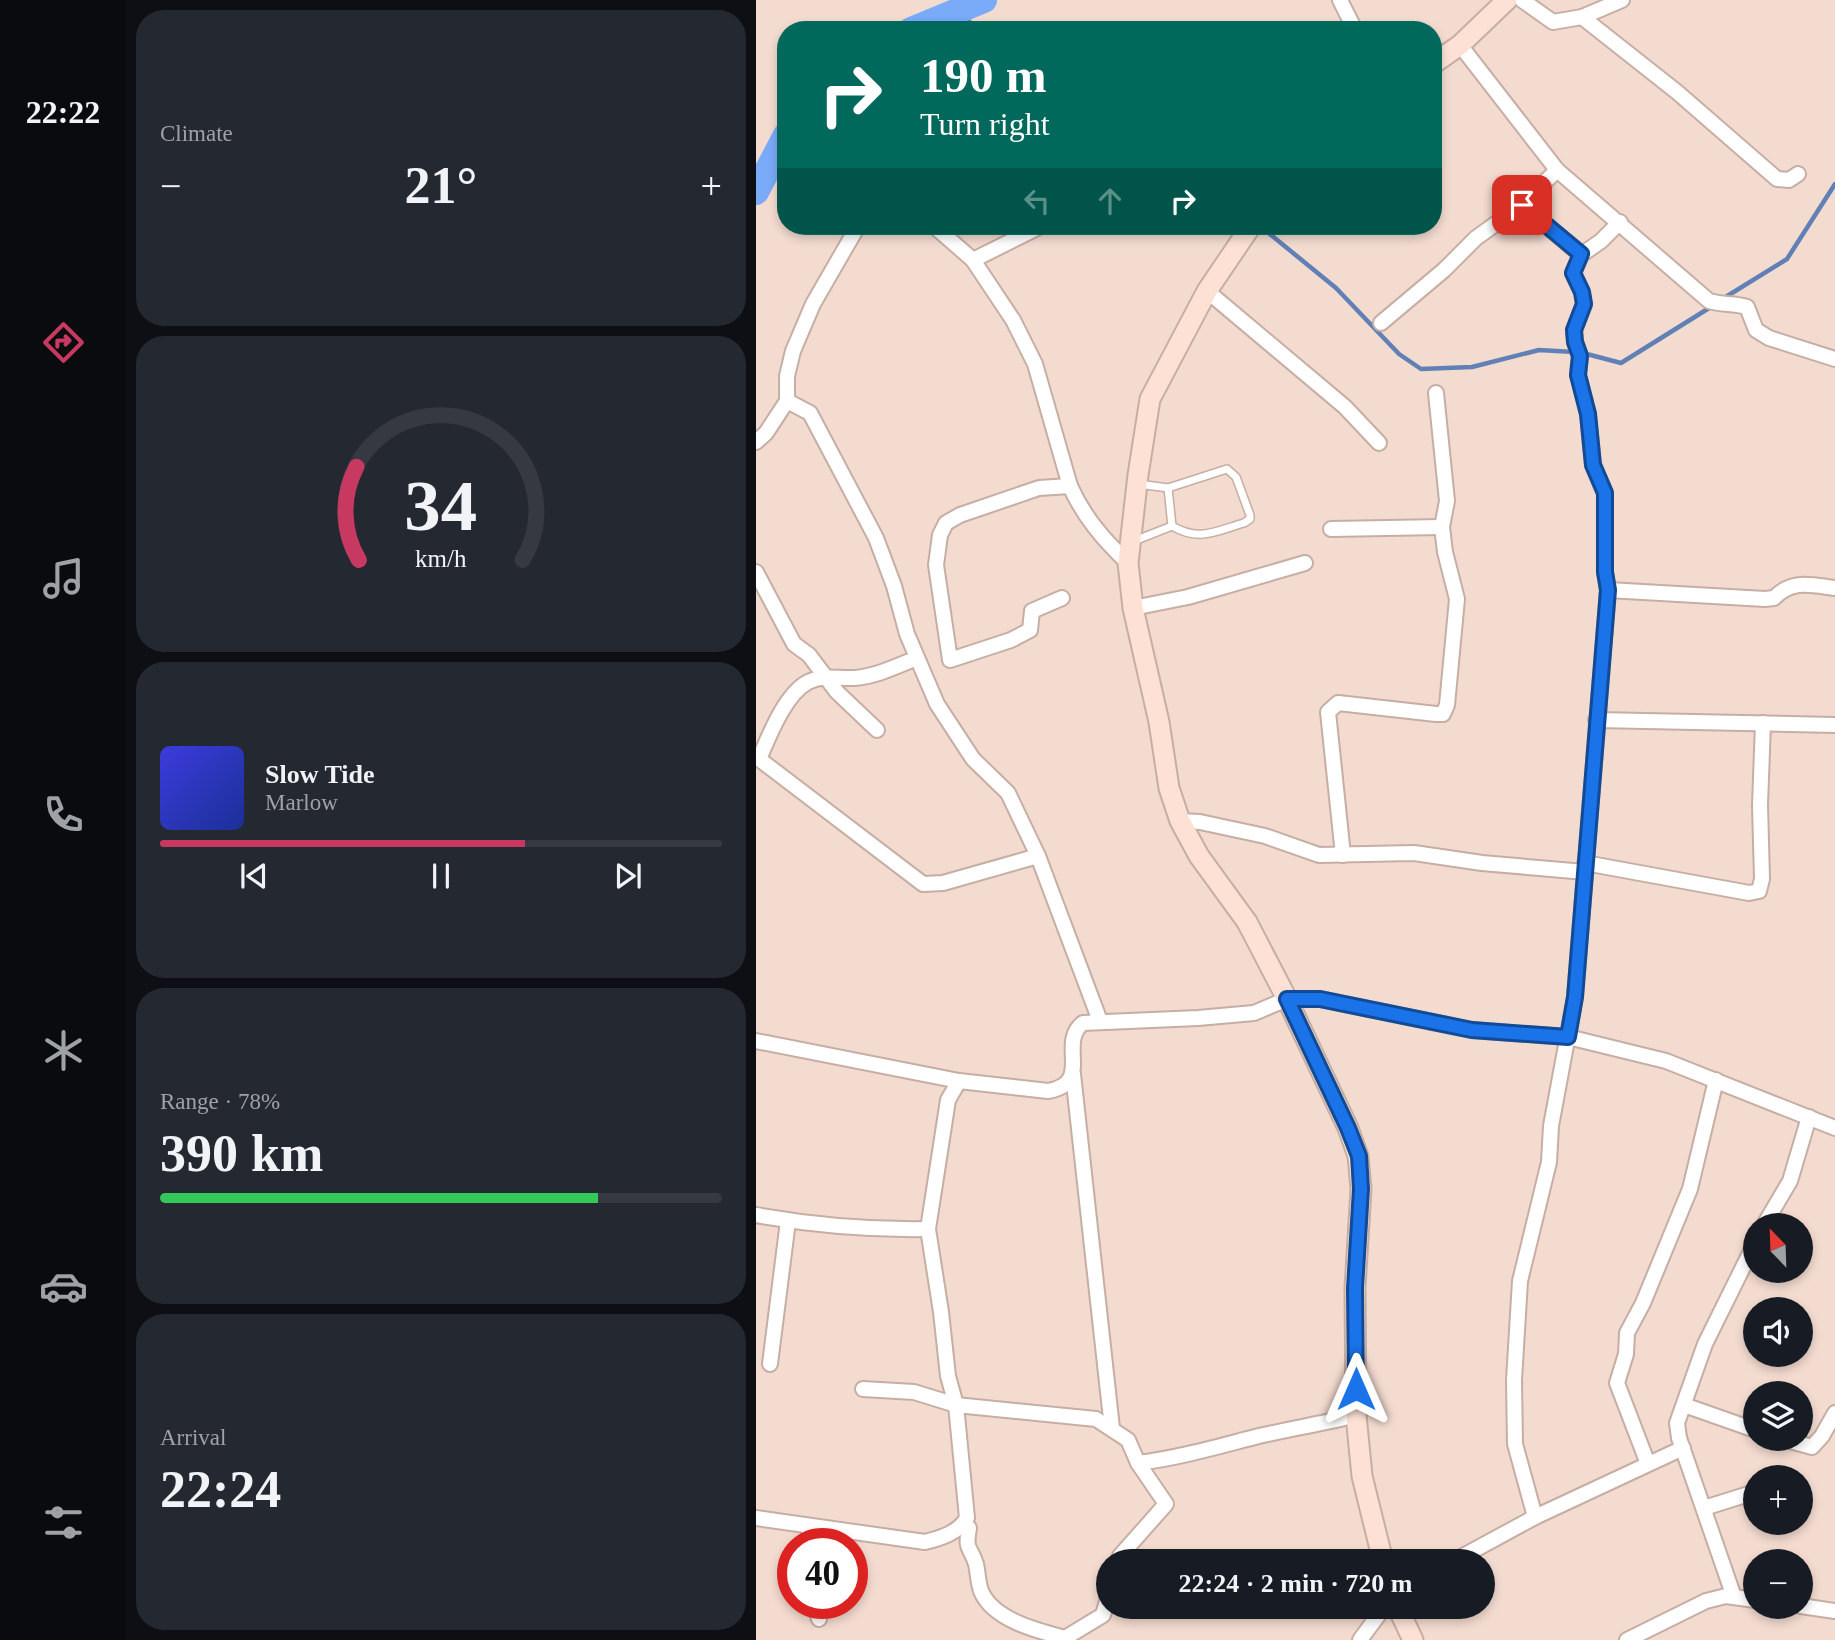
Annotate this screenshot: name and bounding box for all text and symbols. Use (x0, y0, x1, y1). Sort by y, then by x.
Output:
text: 190 m (920, 48, 1047, 103)
icon: right (805, 49, 896, 140)
text: 22:22 (26, 94, 100, 130)
text: Turn right (920, 106, 1050, 142)
text: Climate (160, 121, 233, 146)
text: 21° (405, 157, 477, 214)
text: − (160, 165, 181, 207)
text: + (701, 165, 722, 207)
pin (1492, 175, 1552, 235)
icon: left (1018, 182, 1056, 220)
icon: ahead (1091, 182, 1129, 220)
icon: right (1164, 182, 1202, 220)
icon: arrive (1503, 186, 1541, 224)
icon: directions (39, 318, 88, 367)
text: 34 (405, 465, 477, 546)
text: km/h (415, 545, 467, 572)
icon: music (39, 554, 88, 603)
text: Slow Tide (265, 760, 375, 789)
icon: phone (39, 790, 88, 839)
text: Marlow (265, 790, 338, 815)
icon: previous (235, 857, 273, 895)
icon: pause (422, 857, 460, 895)
icon: next (609, 857, 647, 895)
icon: climate (39, 1026, 88, 1075)
text: Range · 78% (160, 1089, 280, 1114)
text: 390 km (160, 1125, 323, 1182)
north arrow (1743, 1213, 1813, 1283)
map controls (1743, 1213, 1813, 1619)
icon: car (39, 1262, 88, 1311)
button: sound (1743, 1297, 1813, 1367)
position arrow (1319, 1352, 1393, 1426)
button: layers (1743, 1381, 1813, 1451)
text: Arrival (160, 1425, 226, 1450)
text: 22:24 (160, 1461, 281, 1518)
button: + (1743, 1465, 1813, 1535)
icon: filters (39, 1498, 88, 1547)
speed limit sign: 40 (777, 1528, 868, 1619)
button: − (1743, 1549, 1813, 1619)
text: 22:24 · 2 min · 720 m (1179, 1569, 1413, 1598)

